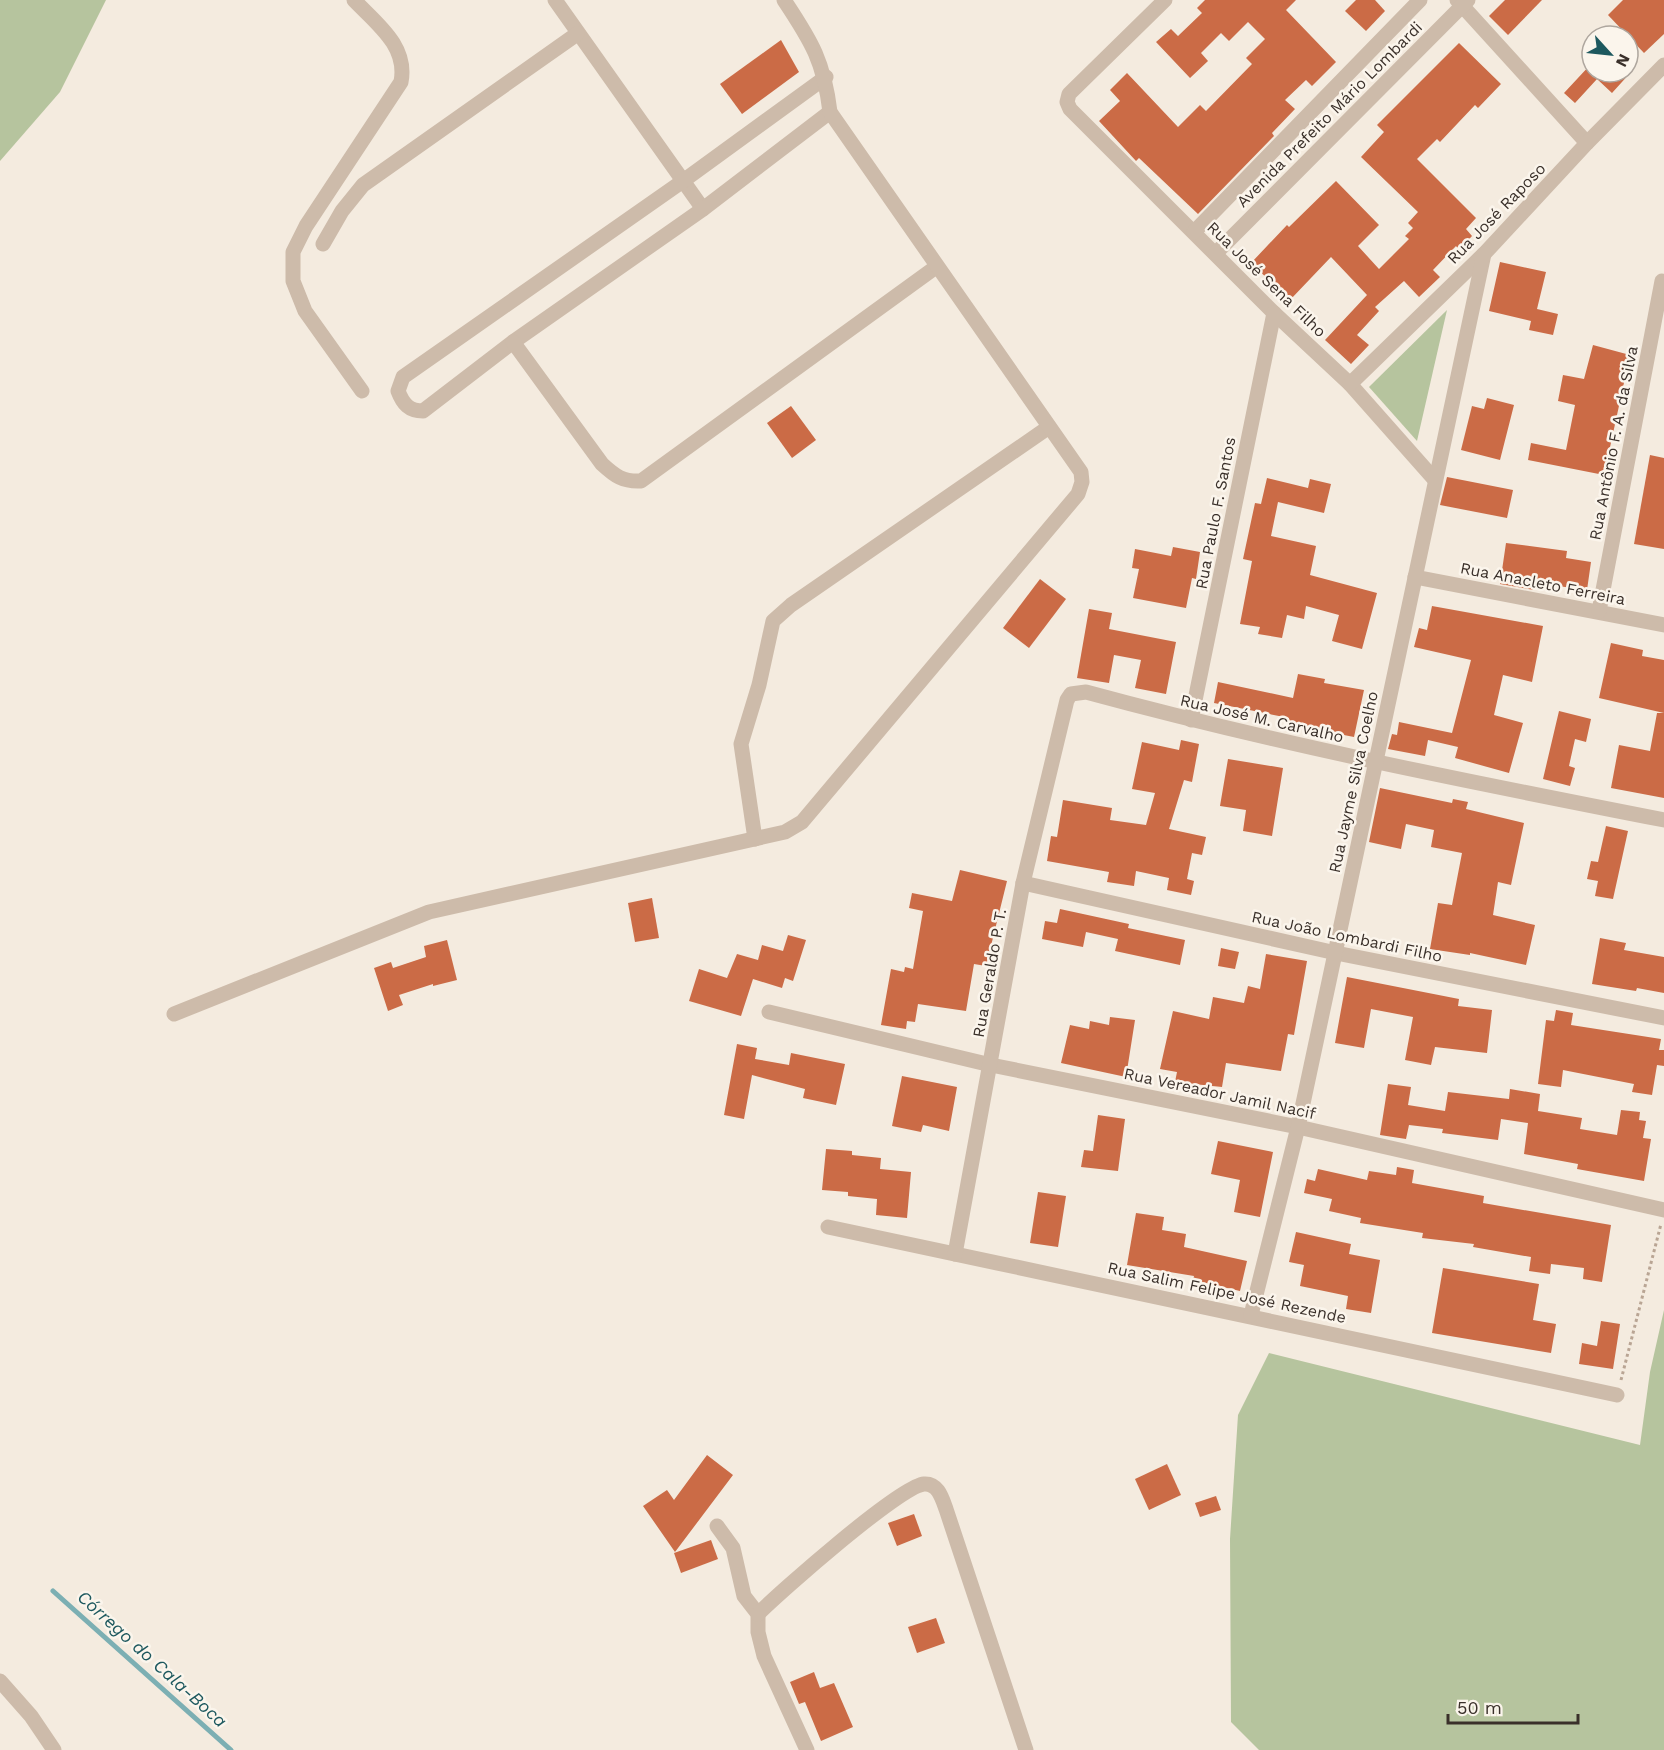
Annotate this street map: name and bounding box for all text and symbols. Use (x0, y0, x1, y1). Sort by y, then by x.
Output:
street label: Avenida Prefeito Mário Lombardi (1233, 18, 1426, 211)
north arrow (1580, 24, 1640, 84)
text: N (1612, 51, 1634, 70)
street label: Rua José Raposo (1443, 159, 1549, 268)
street label: Rua José Sena Filho (1203, 218, 1330, 341)
street label: Rua Antônio F. A. da Silva (1585, 344, 1642, 542)
street label: Rua Paulo F. Santos (1191, 435, 1240, 591)
street label: Rua Anacleto Ferreira (1459, 558, 1627, 609)
street label: Rua José M. Carvalho (1178, 690, 1346, 747)
street label: Rua Jayme Silva Coelho (1325, 690, 1382, 875)
street label: Rua Geraldo P. T. (969, 907, 1010, 1039)
street label: Rua João Lombardi Filho (1250, 907, 1444, 966)
street label: Rua Vereador Jamil Nacif (1122, 1064, 1318, 1123)
street label: Rua Salim Felipe José Rezende (1106, 1258, 1348, 1327)
water label: Córrego do Cala-Boca (73, 1586, 231, 1731)
scale bar (1448, 1687, 1578, 1725)
text: 50 m (1457, 1697, 1502, 1718)

